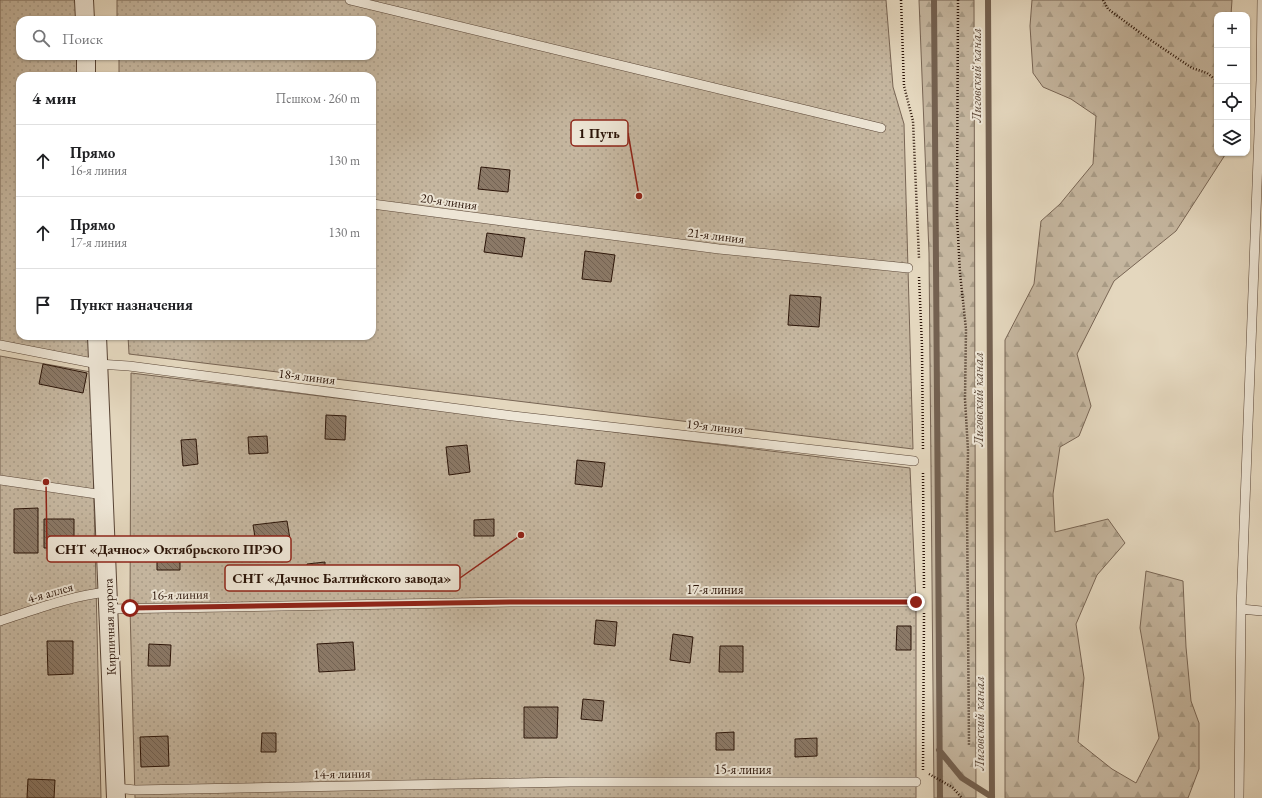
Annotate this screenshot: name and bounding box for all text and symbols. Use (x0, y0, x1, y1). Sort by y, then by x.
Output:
map controls (1214, 12, 1250, 156)
button: + (1214, 12, 1250, 48)
search box (16, 16, 376, 60)
icon: search (30, 27, 52, 49)
water label: Лиговский канал (967, 28, 985, 123)
text: Поиск (62, 29, 103, 48)
button: − (1214, 48, 1250, 84)
button: locate (1214, 84, 1250, 120)
text: 4 мин (32, 87, 76, 109)
text: Пешком · 260 m (276, 90, 360, 107)
callout: 1 Путь (571, 120, 628, 146)
button: layers (1214, 120, 1250, 156)
text: 1 Путь (578, 124, 620, 142)
text: Прямо (70, 143, 115, 162)
icon: ahead (32, 150, 54, 172)
text: 130 m (329, 152, 360, 169)
text: 16-я линия (70, 162, 127, 179)
street label: 20-я линия (420, 189, 479, 214)
text: Прямо (70, 215, 115, 234)
icon: ahead (32, 222, 54, 244)
text: 130 m (329, 224, 360, 241)
street label: 21-я линия (687, 224, 745, 247)
text: 17-я линия (70, 234, 127, 251)
icon: arrive (32, 294, 54, 316)
text: Пункт назначения (70, 295, 193, 314)
water label: Лиговский канал (969, 352, 987, 447)
street label: 18-я линия (278, 365, 336, 388)
street label: 19-я линия (686, 415, 744, 438)
callout: СНТ «Дачное» Октябрьского ПРЭО (47, 536, 291, 562)
text: СНТ «Дачное» Октябрьского ПРЭО (55, 540, 283, 558)
callout: СНТ «Дачное Балтийского завода» (225, 565, 460, 591)
text: СНТ «Дачное Балтийского завода» (232, 569, 452, 587)
street label: Кирпичная дорога (99, 577, 120, 676)
street label: 4-я аллея (25, 578, 75, 607)
street label: 17-я линия (686, 581, 744, 598)
street label: 16-я линия (151, 586, 209, 603)
route end (907, 593, 925, 611)
route start (121, 599, 139, 617)
water label: Лиговский канал (970, 676, 988, 771)
street label: 15-я линия (714, 761, 772, 778)
street label: 14-я линия (313, 765, 371, 782)

